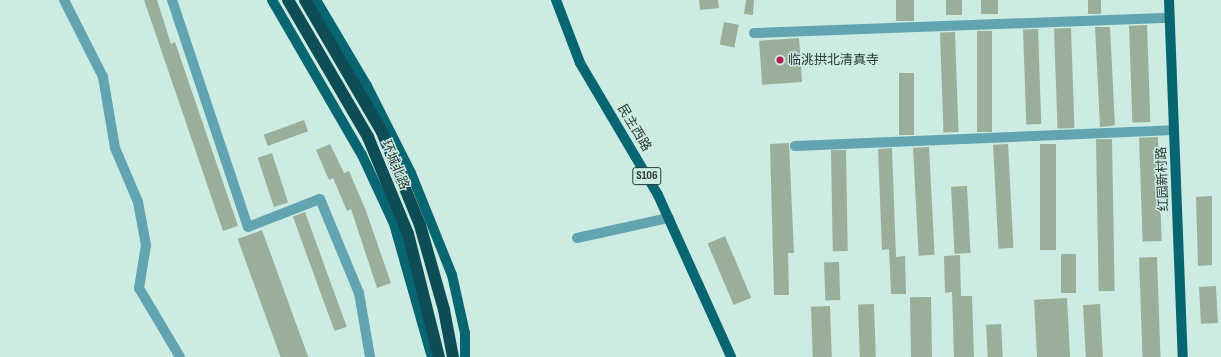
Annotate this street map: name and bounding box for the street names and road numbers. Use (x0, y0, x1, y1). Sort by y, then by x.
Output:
street label: 民主西路 (614, 102, 654, 154)
street label: 环城北路 (378, 138, 412, 192)
street label: 红园新村路 (1154, 146, 1172, 212)
road number: S106 (632, 166, 662, 186)

